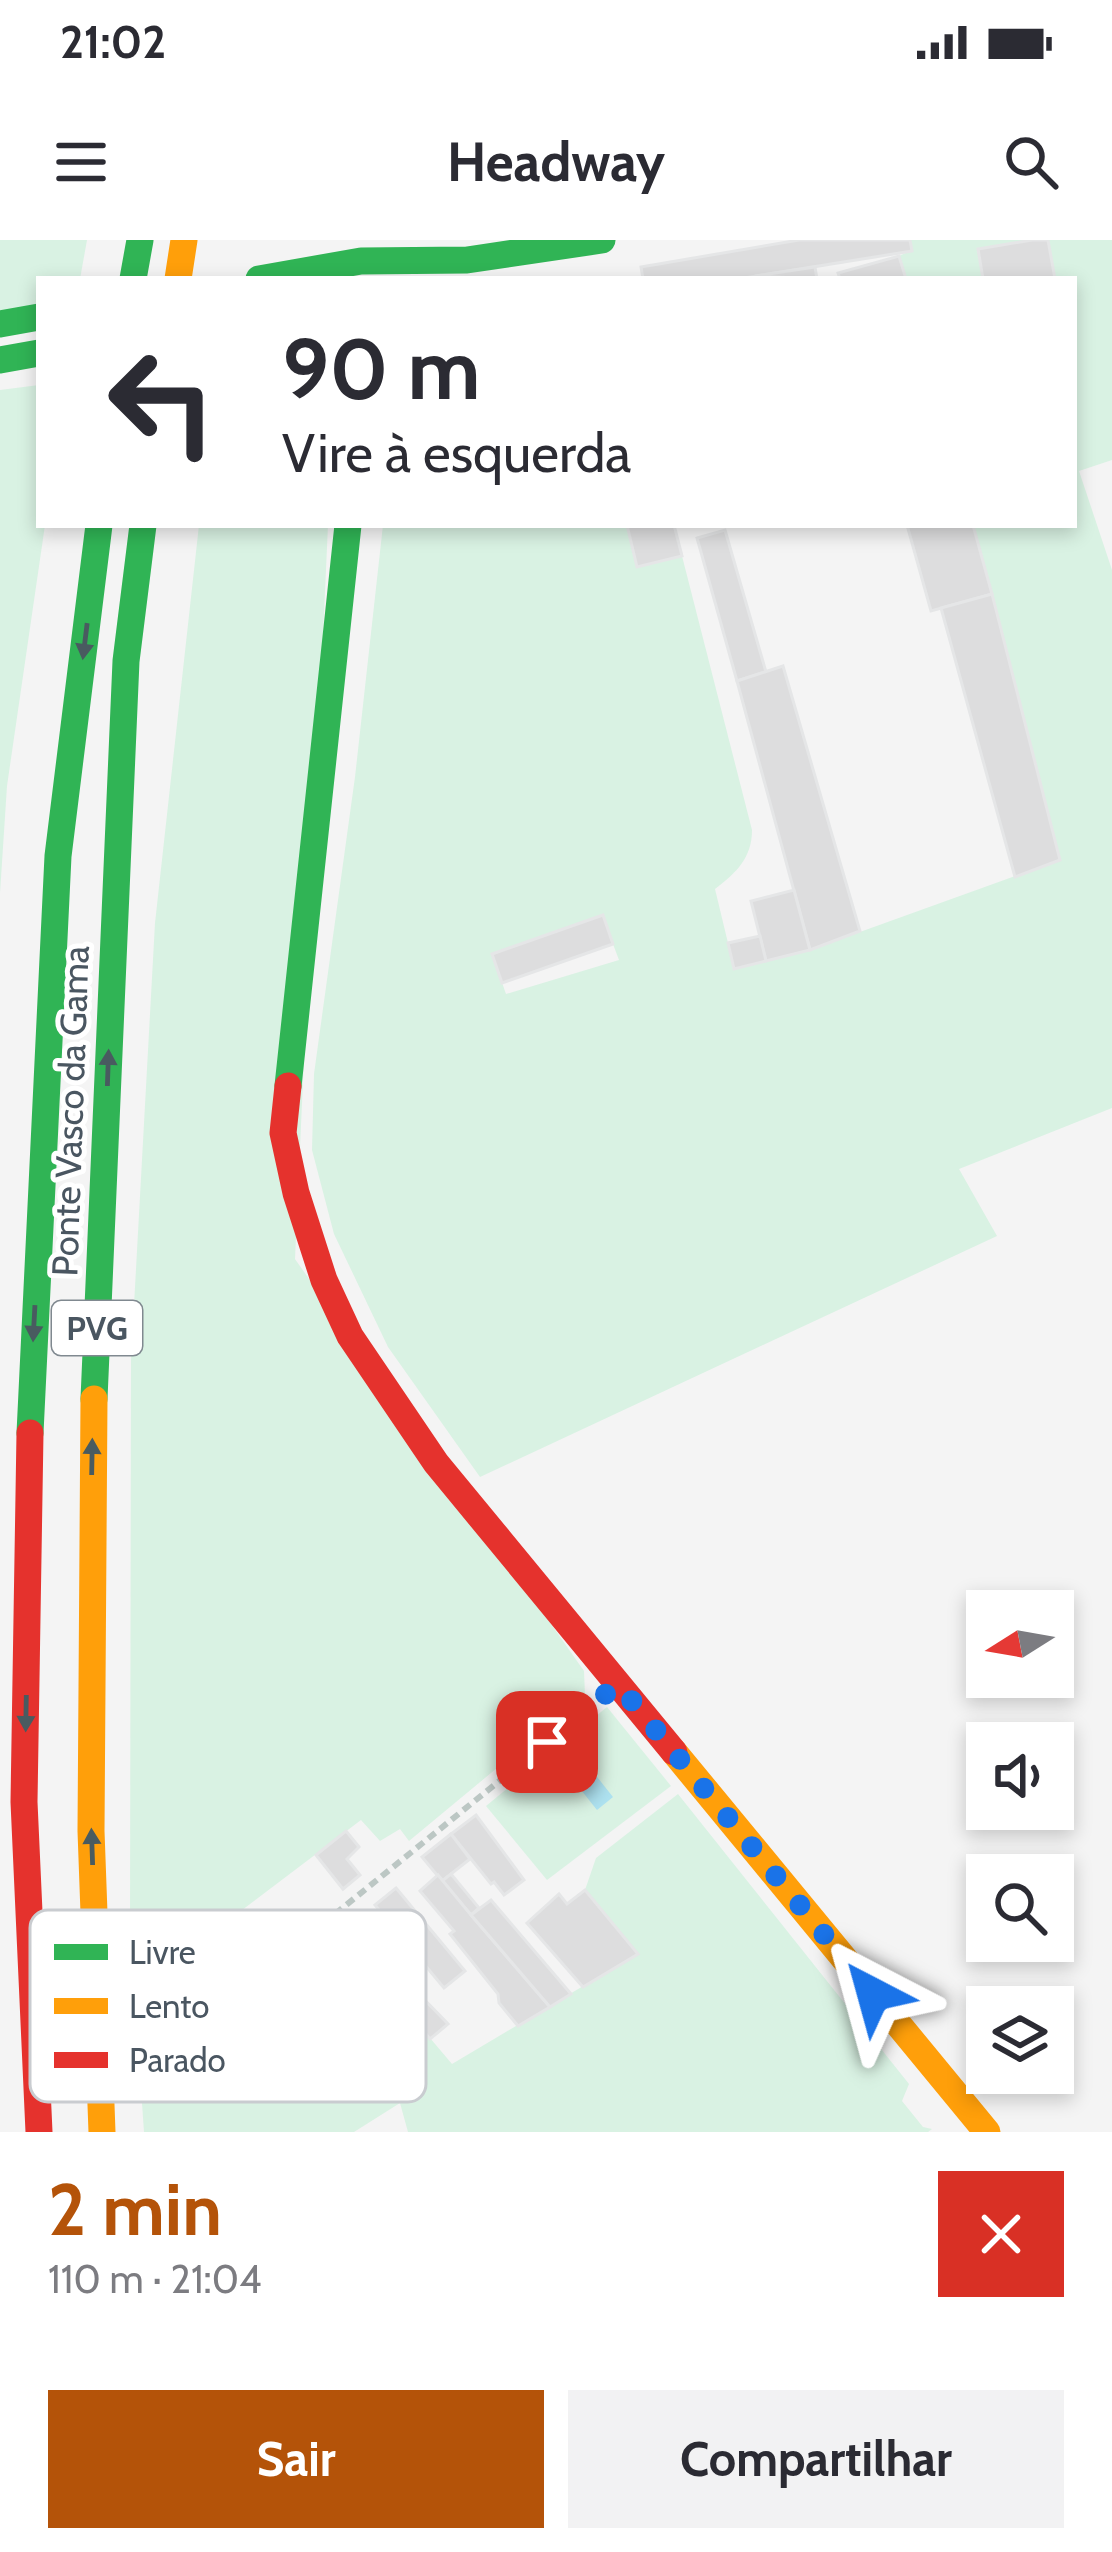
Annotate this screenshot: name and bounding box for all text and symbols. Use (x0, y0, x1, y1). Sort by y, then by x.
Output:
text: 21:02 (60, 15, 166, 69)
icon: menu (48, 129, 114, 195)
text: Headway (447, 129, 665, 195)
icon: search (998, 129, 1064, 195)
text: 90 m (282, 318, 480, 420)
icon: left (84, 324, 240, 480)
text: Vire à esquerda (282, 420, 631, 486)
one-way arrow (76, 623, 95, 660)
street label: Ponte Vasco da Gama (42, 945, 98, 1277)
one-way arrow (99, 1048, 118, 1086)
road number: PVG (52, 1301, 142, 1355)
one-way arrow (24, 1305, 43, 1343)
one-way arrow (83, 1437, 102, 1475)
north arrow (966, 1590, 1074, 1698)
map controls (966, 1590, 1074, 2094)
pin (496, 1691, 598, 1793)
one-way arrow (16, 1695, 35, 1733)
icon: arrive (514, 1709, 580, 1775)
button: sound (966, 1722, 1074, 1830)
one-way arrow (82, 1827, 101, 1865)
button: search (966, 1854, 1074, 1962)
legend (30, 1910, 426, 2102)
position arrow (810, 1931, 936, 2057)
text: Livre (129, 1932, 196, 1972)
text: Lento (129, 1986, 209, 2026)
button: layers (966, 1986, 1074, 2094)
text: Parado (129, 2040, 226, 2080)
text: 2 min (48, 2166, 222, 2253)
button: close (938, 2171, 1064, 2297)
text: 110 m · 21:04 (48, 2255, 262, 2303)
button: Sair (48, 2390, 544, 2528)
button: Compartilhar (568, 2390, 1064, 2528)

